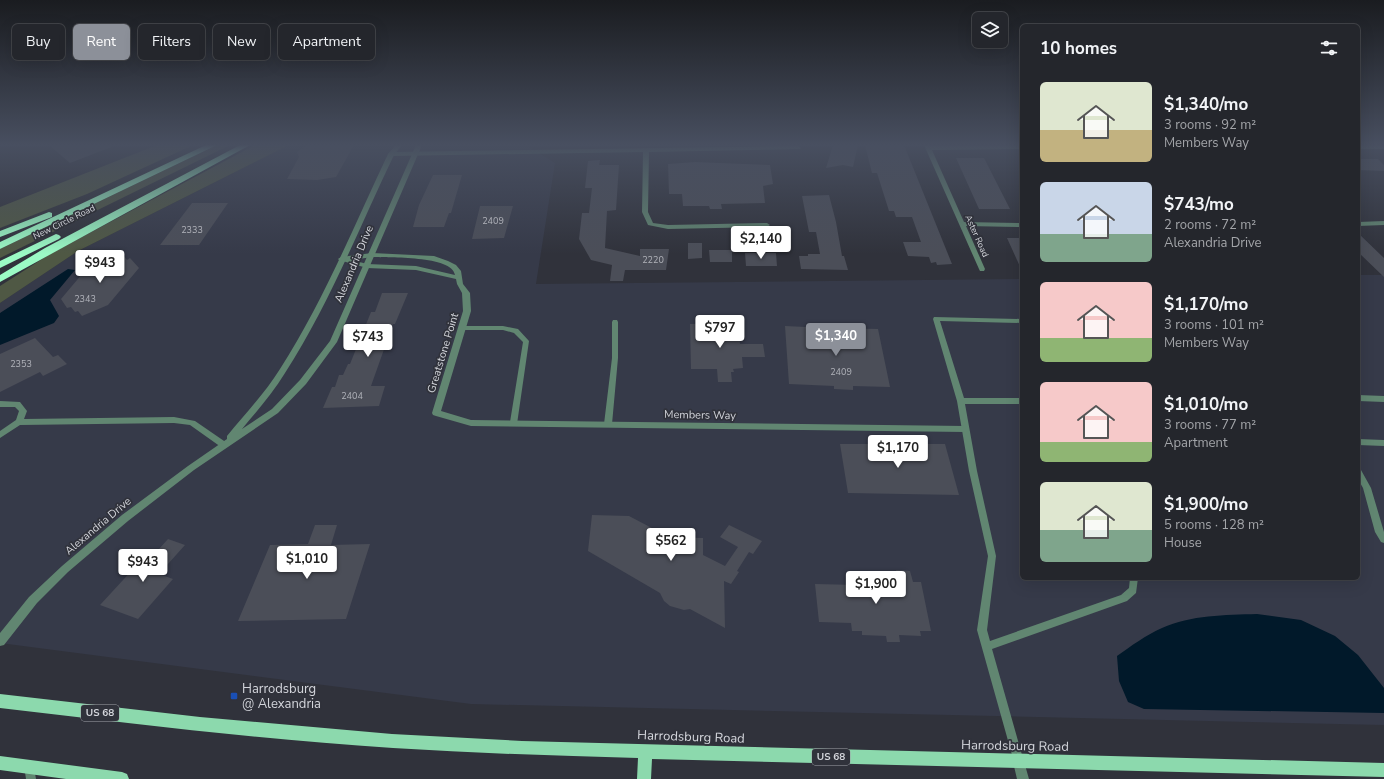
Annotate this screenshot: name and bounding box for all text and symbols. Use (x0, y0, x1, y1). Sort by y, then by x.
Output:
map controls (972, 12, 1008, 48)
button: layers (972, 12, 1008, 48)
chip: Buy (12, 24, 65, 60)
chip: Rent (73, 24, 130, 60)
chip: Filters (138, 24, 205, 60)
chip: New (213, 24, 270, 60)
chip: Apartment (278, 24, 375, 60)
text: 10 homes (1040, 37, 1117, 60)
icon: filters (1318, 37, 1340, 59)
text: $1,340/mo (1164, 93, 1248, 116)
icon: home (1072, 98, 1120, 146)
text: 3 rooms · 92 m² (1164, 116, 1256, 134)
text: Members Way (1164, 134, 1249, 152)
text: $743/mo (1164, 193, 1234, 216)
icon: home (1072, 198, 1120, 246)
street label: New Circle Road (31, 202, 97, 242)
street label: Aster Road (962, 213, 992, 259)
house number: 2409 (482, 215, 504, 227)
text: 2 rooms · 72 m² (1164, 216, 1256, 234)
street label: Alexandria Drive (331, 223, 377, 305)
house number: 2333 (181, 224, 203, 236)
pin: $2,140 (728, 226, 794, 260)
text: $2,140 (740, 230, 782, 248)
text: Alexandria Drive (1164, 234, 1261, 252)
pin: $943 (76, 250, 124, 284)
text: $943 (84, 254, 116, 272)
house number: 2220 (642, 254, 664, 266)
house number: 2343 (74, 293, 96, 305)
text: $1,170/mo (1164, 293, 1248, 316)
icon: home (1072, 298, 1120, 346)
street label: Greatstone Point (424, 311, 462, 395)
pin: $797 (696, 315, 744, 349)
text: 3 rooms · 101 m² (1164, 316, 1264, 334)
text: $797 (704, 319, 736, 337)
pin: $1,340 (803, 323, 869, 357)
pin: $743 (344, 324, 392, 358)
text: $1,340 (815, 327, 857, 345)
text: $743 (352, 328, 384, 346)
text: Members Way (1164, 334, 1249, 352)
house number: 2353 (10, 358, 32, 370)
house number: 2409 (830, 366, 852, 378)
house number: 2404 (341, 390, 363, 402)
text: $1,010/mo (1164, 393, 1248, 416)
icon: home (1072, 398, 1120, 446)
street label: Members Way (664, 407, 736, 423)
text: 3 rooms · 77 m² (1164, 416, 1256, 434)
text: Apartment (1164, 434, 1227, 452)
pin: $1,170 (865, 435, 931, 469)
text: $1,170 (877, 439, 919, 457)
text: $1,900/mo (1164, 493, 1248, 516)
street label: Alexandria Drive (62, 494, 135, 558)
icon: home (1072, 498, 1120, 546)
text: 5 rooms · 128 m² (1164, 516, 1264, 534)
pin: $562 (647, 528, 695, 562)
text: $562 (655, 532, 687, 550)
text: House (1164, 534, 1202, 552)
pin: $1,010 (274, 546, 340, 580)
pin: $943 (119, 549, 167, 583)
text: $1,010 (286, 550, 328, 568)
text: $943 (127, 553, 159, 571)
pin: $1,900 (843, 571, 909, 605)
text: $1,900 (855, 575, 897, 593)
place label: Harrodsburg @ Alexandria (242, 680, 321, 713)
marker: Harrodsburg @ Alexandria (229, 691, 239, 701)
road number: US 68 (81, 705, 119, 721)
street label: Harrodsburg Road (637, 726, 745, 748)
street label: Harrodsburg Road (961, 736, 1069, 756)
road number: US 68 (812, 749, 850, 765)

